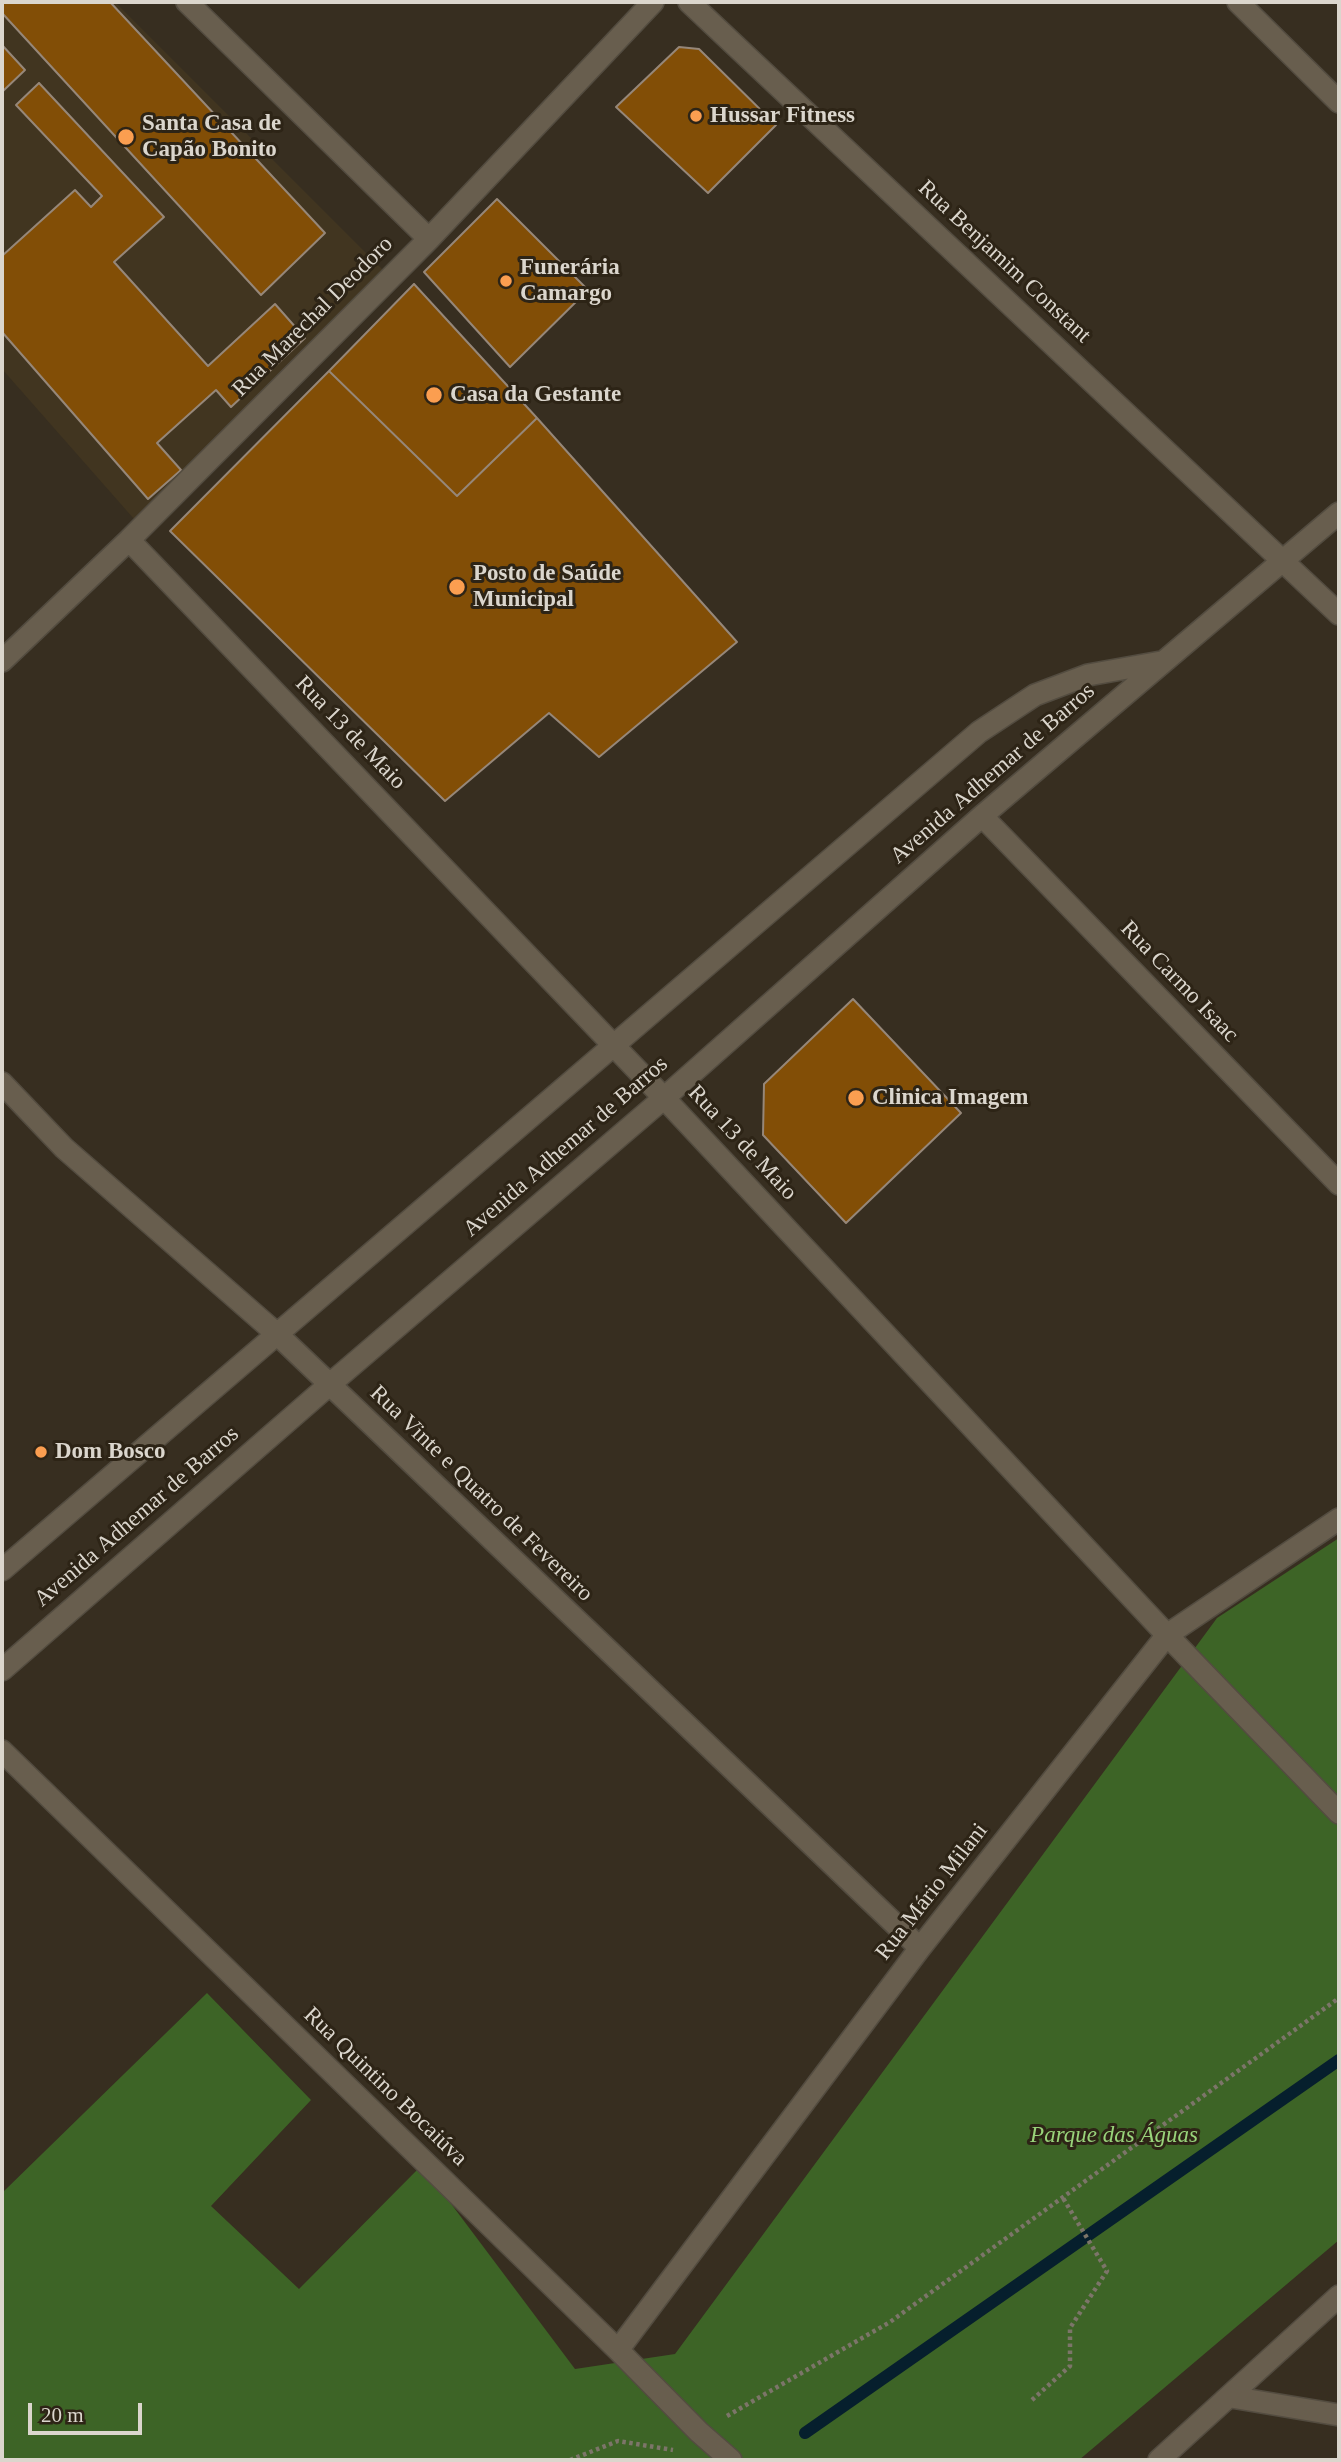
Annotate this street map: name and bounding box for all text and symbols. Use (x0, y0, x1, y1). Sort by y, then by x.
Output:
place label: Hussar Fitness (710, 102, 855, 130)
marker: Hussar Fitness (688, 108, 704, 124)
place label: Santa Casa de Capão Bonito (142, 110, 281, 164)
marker: Santa Casa de Capão Bonito (116, 127, 136, 147)
street label: Rua Benjamim Constant (912, 175, 1096, 349)
street label: Rua Marechal Deodoro (227, 231, 399, 403)
place label: Funerária Camargo (520, 254, 620, 308)
marker: Funerária Camargo (498, 273, 514, 289)
place label: Casa da Gestante (450, 381, 621, 409)
marker: Casa da Gestante (424, 385, 444, 405)
place label: Posto de Saúde Municipal (473, 560, 621, 614)
marker: Posto de Saúde Municipal (447, 577, 467, 597)
street label: Rua 13 de Maio (289, 670, 411, 796)
street label: Avenida Adhemar de Barros (885, 678, 1101, 870)
street label: Rua Carmo Isaac (1114, 915, 1244, 1049)
street label: Avenida Adhemar de Barros (458, 1051, 674, 1243)
street label: Rua 13 de Maio (682, 1080, 802, 1206)
place label: Clinica Imagem (872, 1084, 1029, 1112)
marker: Clinica Imagem (846, 1088, 866, 1108)
street label: Rua Vinte e Quatro de Fevereiro (364, 1380, 598, 1608)
street label: Avenida Adhemar de Barros (29, 1421, 245, 1613)
place label: Dom Bosco (55, 1438, 166, 1466)
marker: Dom Bosco (33, 1444, 49, 1460)
street label: Rua Mário Milani (870, 1818, 994, 1966)
street label: Rua Quintino Bocaiúva (297, 2002, 473, 2172)
park label: Parque das Águas (1030, 2122, 1198, 2150)
scale bar (32, 2388, 145, 2432)
text: 20 m (41, 2403, 84, 2427)

